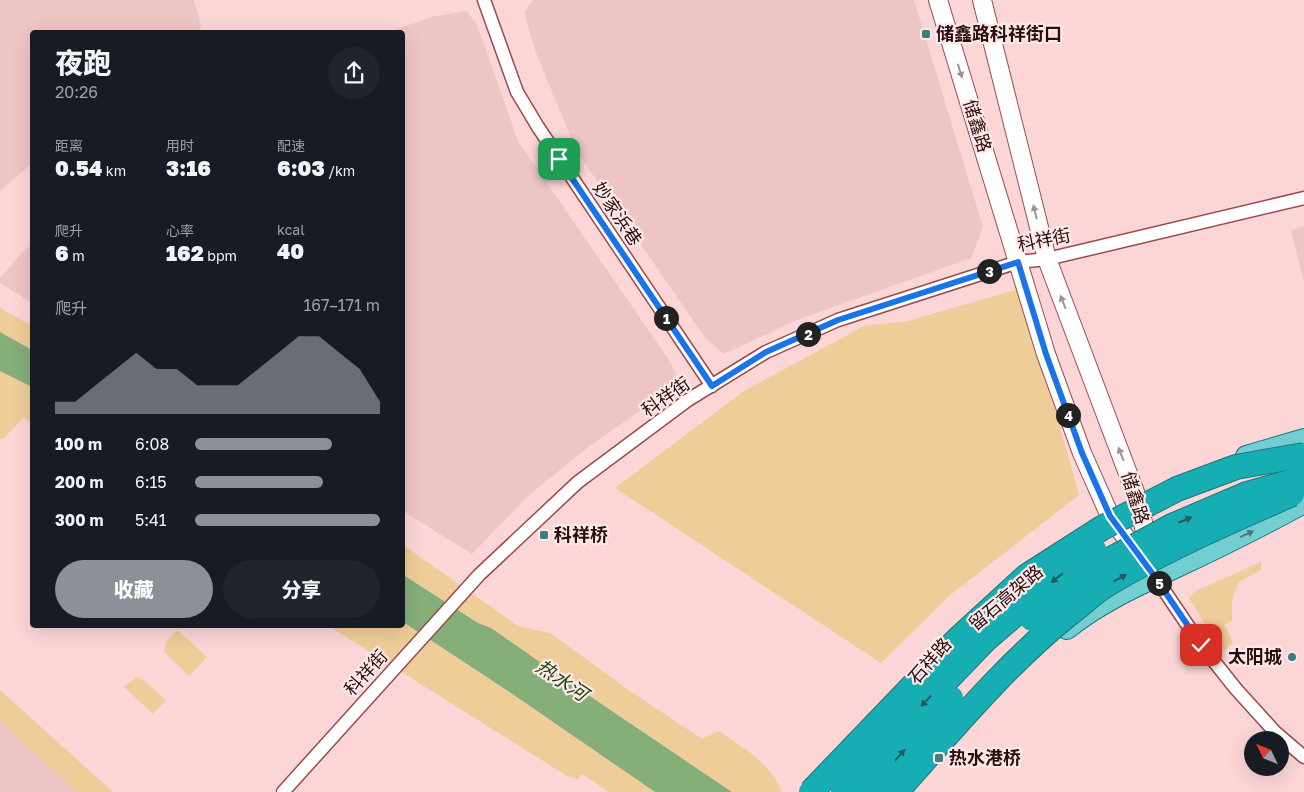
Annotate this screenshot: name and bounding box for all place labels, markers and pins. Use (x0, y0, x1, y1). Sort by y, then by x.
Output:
place label: 储鑫路科祥街口 (936, 22, 1062, 44)
marker: 储鑫路科祥街口 (920, 28, 932, 40)
pin (538, 138, 580, 180)
pin: 3 (976, 258, 1002, 284)
pin: 1 (654, 306, 678, 330)
pin: 2 (796, 322, 820, 346)
pin: 4 (1056, 402, 1080, 428)
place label: 科祥桥 (554, 523, 608, 545)
marker: 科祥桥 (538, 529, 550, 541)
pin: 5 (1146, 570, 1172, 596)
pin (1180, 624, 1222, 666)
place label: 太阳城 (1228, 645, 1282, 667)
marker: 太阳城 (1286, 651, 1298, 663)
place label: 热水港桥 (949, 746, 1021, 768)
marker: 热水港桥 (933, 752, 945, 764)

